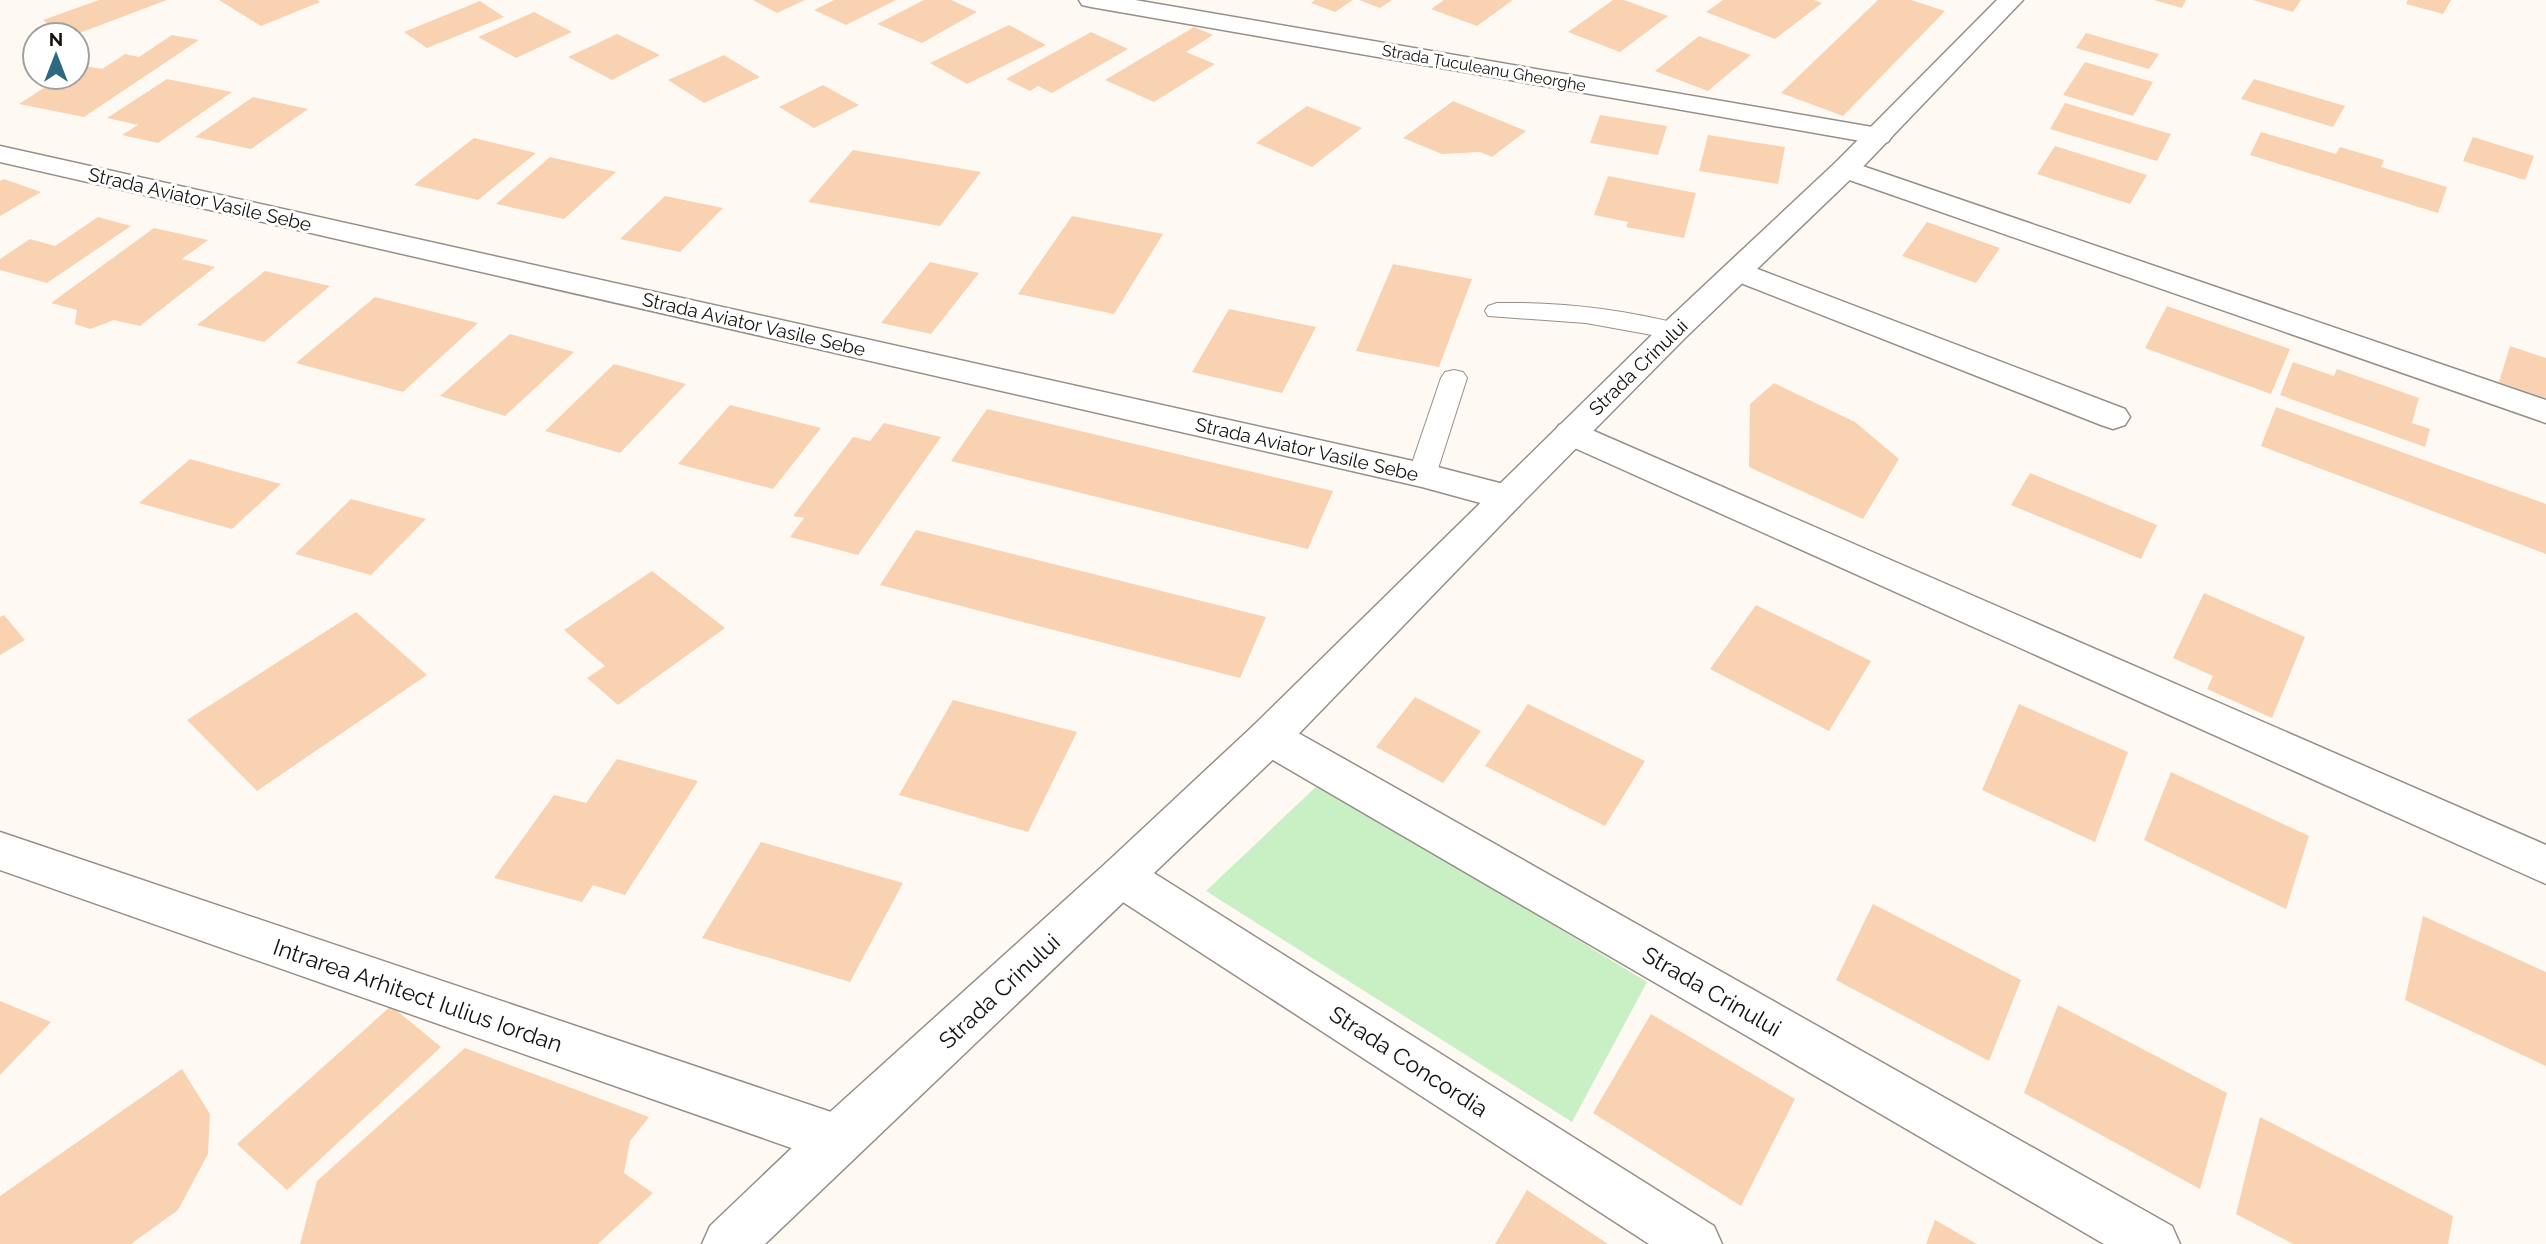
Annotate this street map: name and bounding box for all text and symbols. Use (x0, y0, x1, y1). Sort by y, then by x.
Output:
north arrow (21, 21, 91, 91)
text: N (49, 28, 63, 50)
street label: Strada Țuculeanu Gheorghe (1381, 41, 1587, 95)
street label: Strada Aviator Vasile Sebe (86, 163, 314, 235)
street label: Strada Aviator Vasile Sebe (640, 288, 868, 360)
street label: Strada Crinului (1584, 314, 1692, 420)
street label: Strada Aviator Vasile Sebe (1193, 413, 1421, 485)
street label: Strada Crinului (933, 928, 1065, 1054)
street label: Intrarea Arhitect Iulius Iordan (270, 933, 566, 1057)
street label: Strada Crinului (1638, 940, 1786, 1042)
street label: Strada Concordia (1325, 1000, 1493, 1122)

